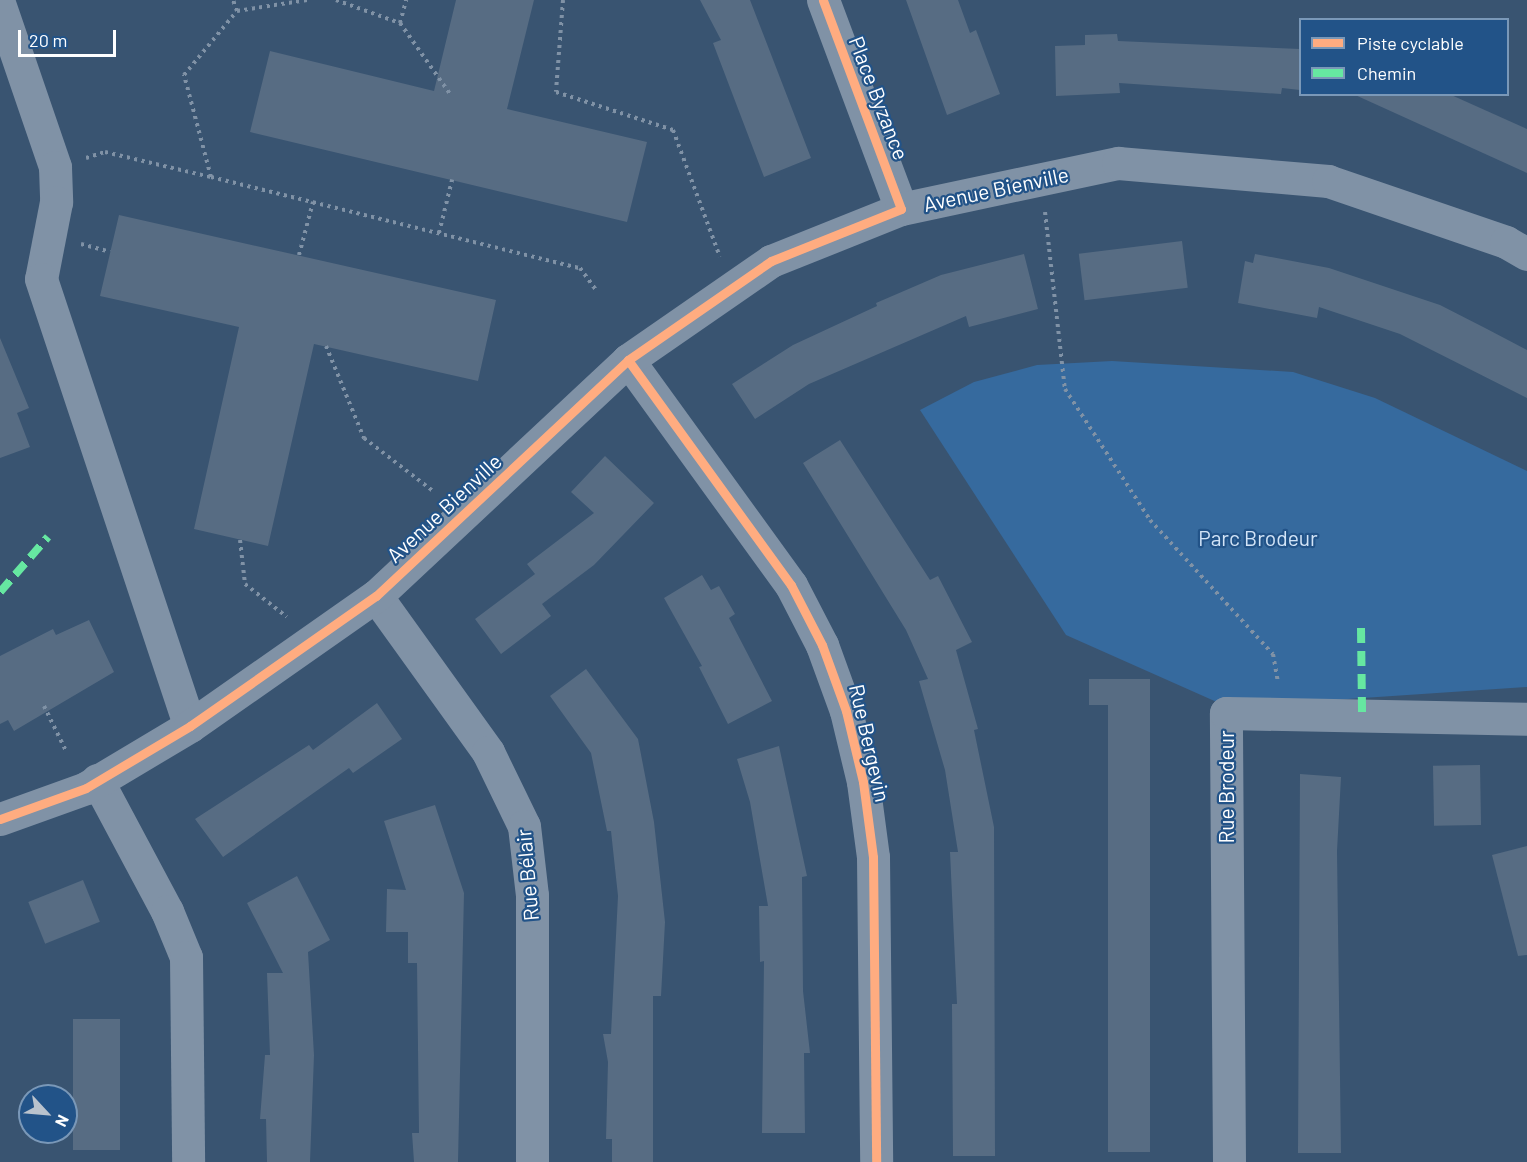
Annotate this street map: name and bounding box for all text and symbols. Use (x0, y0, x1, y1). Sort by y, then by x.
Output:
scale bar (21, 18, 118, 56)
legend (1299, 18, 1509, 96)
text: 20 m (29, 29, 67, 51)
text: Piste cyclable (1357, 32, 1464, 54)
street label: Place Byzance (844, 33, 914, 163)
text: Chemin (1357, 62, 1416, 84)
street label: Avenue Bienville (921, 161, 1071, 217)
street label: Avenue Bienville (381, 448, 507, 568)
park label: Parc Brodeur (1198, 525, 1318, 551)
street label: Rue Bergevin (844, 682, 896, 804)
street label: Rue Brodeur (1213, 730, 1239, 844)
street label: Rue Bélair (510, 828, 544, 922)
north arrow (18, 1084, 78, 1144)
text: N (52, 1112, 74, 1130)

